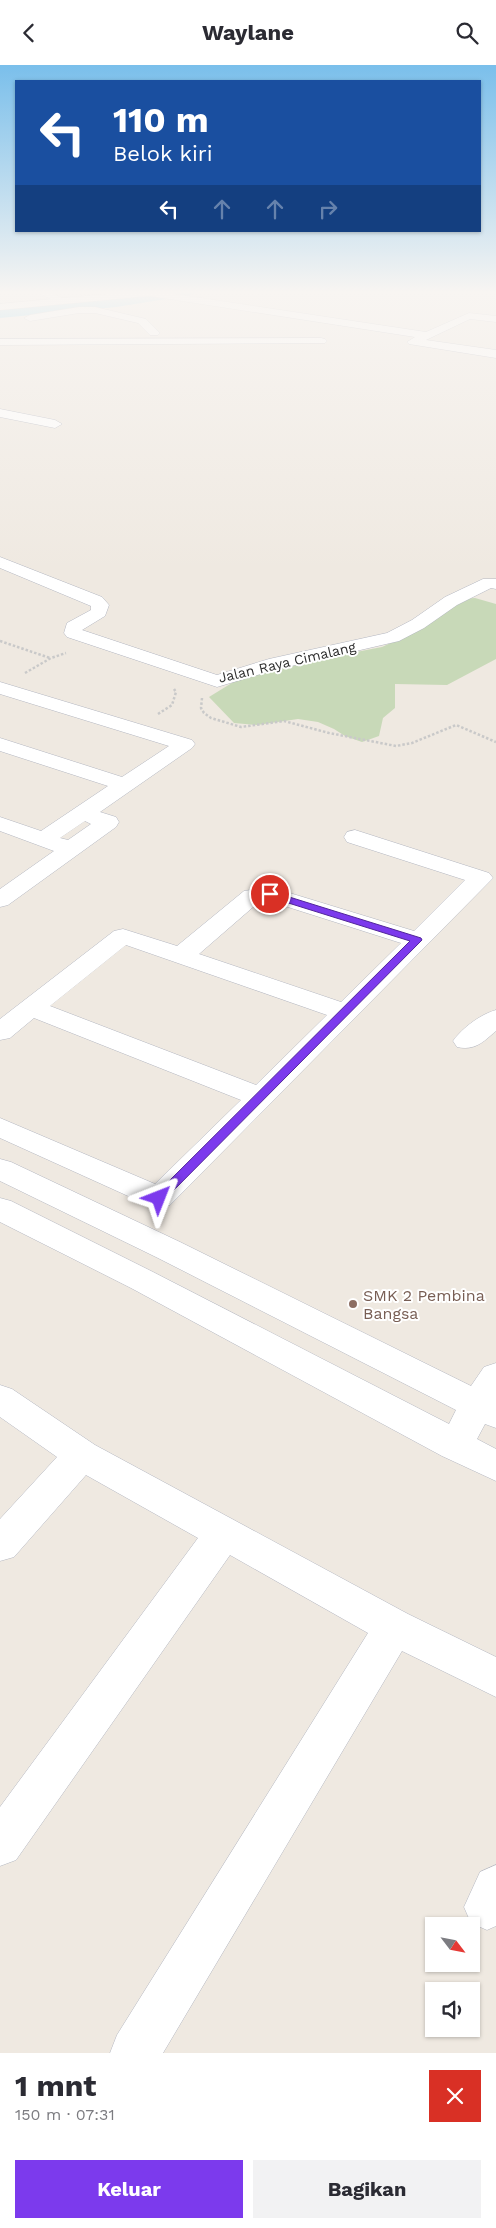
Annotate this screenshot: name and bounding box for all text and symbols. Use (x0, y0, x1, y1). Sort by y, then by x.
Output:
icon: back (15, 19, 43, 47)
icon: search (453, 19, 481, 47)
text: Waylane (202, 20, 294, 45)
text: 110 m (113, 99, 209, 141)
icon: left (30, 100, 95, 165)
text: Belok kiri (113, 141, 213, 166)
icon: left (155, 195, 183, 223)
icon: ahead (208, 195, 236, 223)
icon: ahead (261, 195, 289, 223)
icon: right (314, 195, 342, 223)
street label: Jalan Raya Cimalang (217, 638, 358, 686)
pin (249, 873, 291, 915)
icon: arrive (256, 880, 284, 908)
position arrow (132, 1171, 184, 1223)
place label: SMK 2 Pembina Bangsa (363, 1286, 485, 1323)
marker: SMK 2 Pembina Bangsa (347, 1298, 359, 1310)
north arrow (425, 1917, 480, 1973)
map controls (425, 1917, 480, 2037)
button: sound (425, 1982, 480, 2037)
text: 1 mnt (15, 2068, 96, 2103)
button: close (429, 2070, 481, 2122)
text: 150 m · 07:31 (15, 2105, 115, 2124)
button: Keluar (15, 2160, 243, 2218)
button: Bagikan (253, 2160, 481, 2218)

